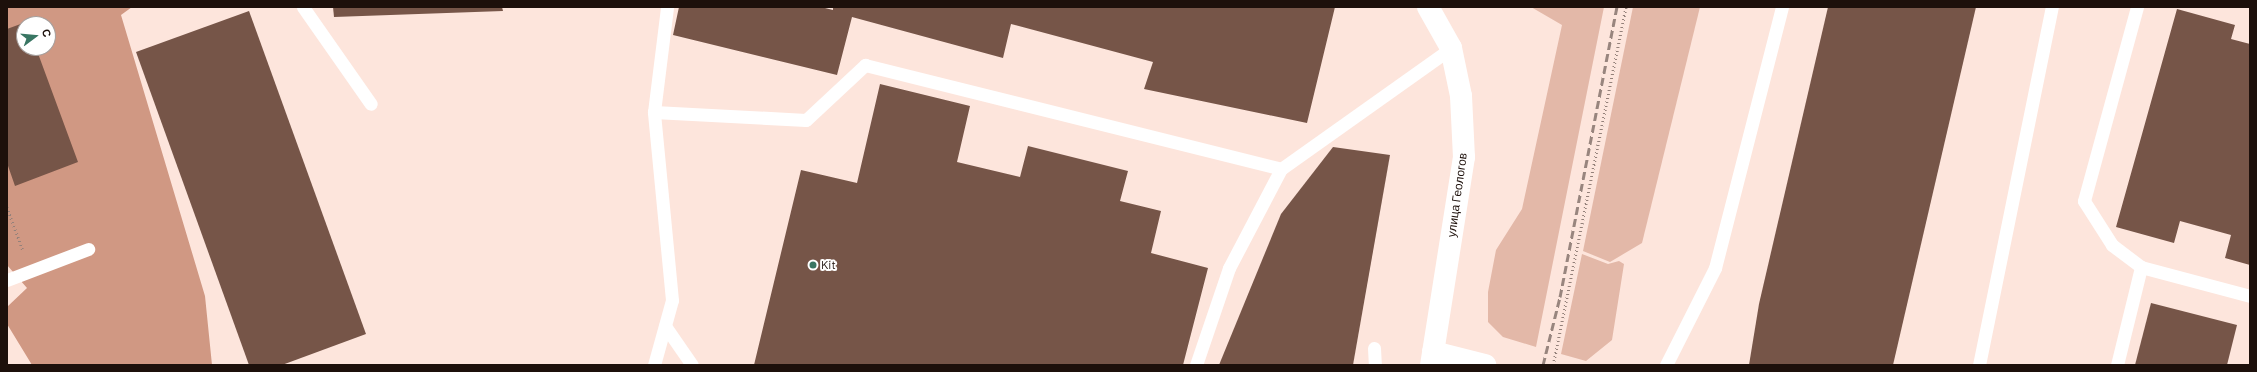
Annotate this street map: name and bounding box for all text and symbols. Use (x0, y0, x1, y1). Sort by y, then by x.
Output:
north arrow (16, 16, 56, 56)
text: С (40, 27, 54, 38)
street label: улица Геологов (1444, 152, 1470, 238)
place label: Kit (821, 258, 836, 272)
marker: Kit (808, 260, 818, 270)

